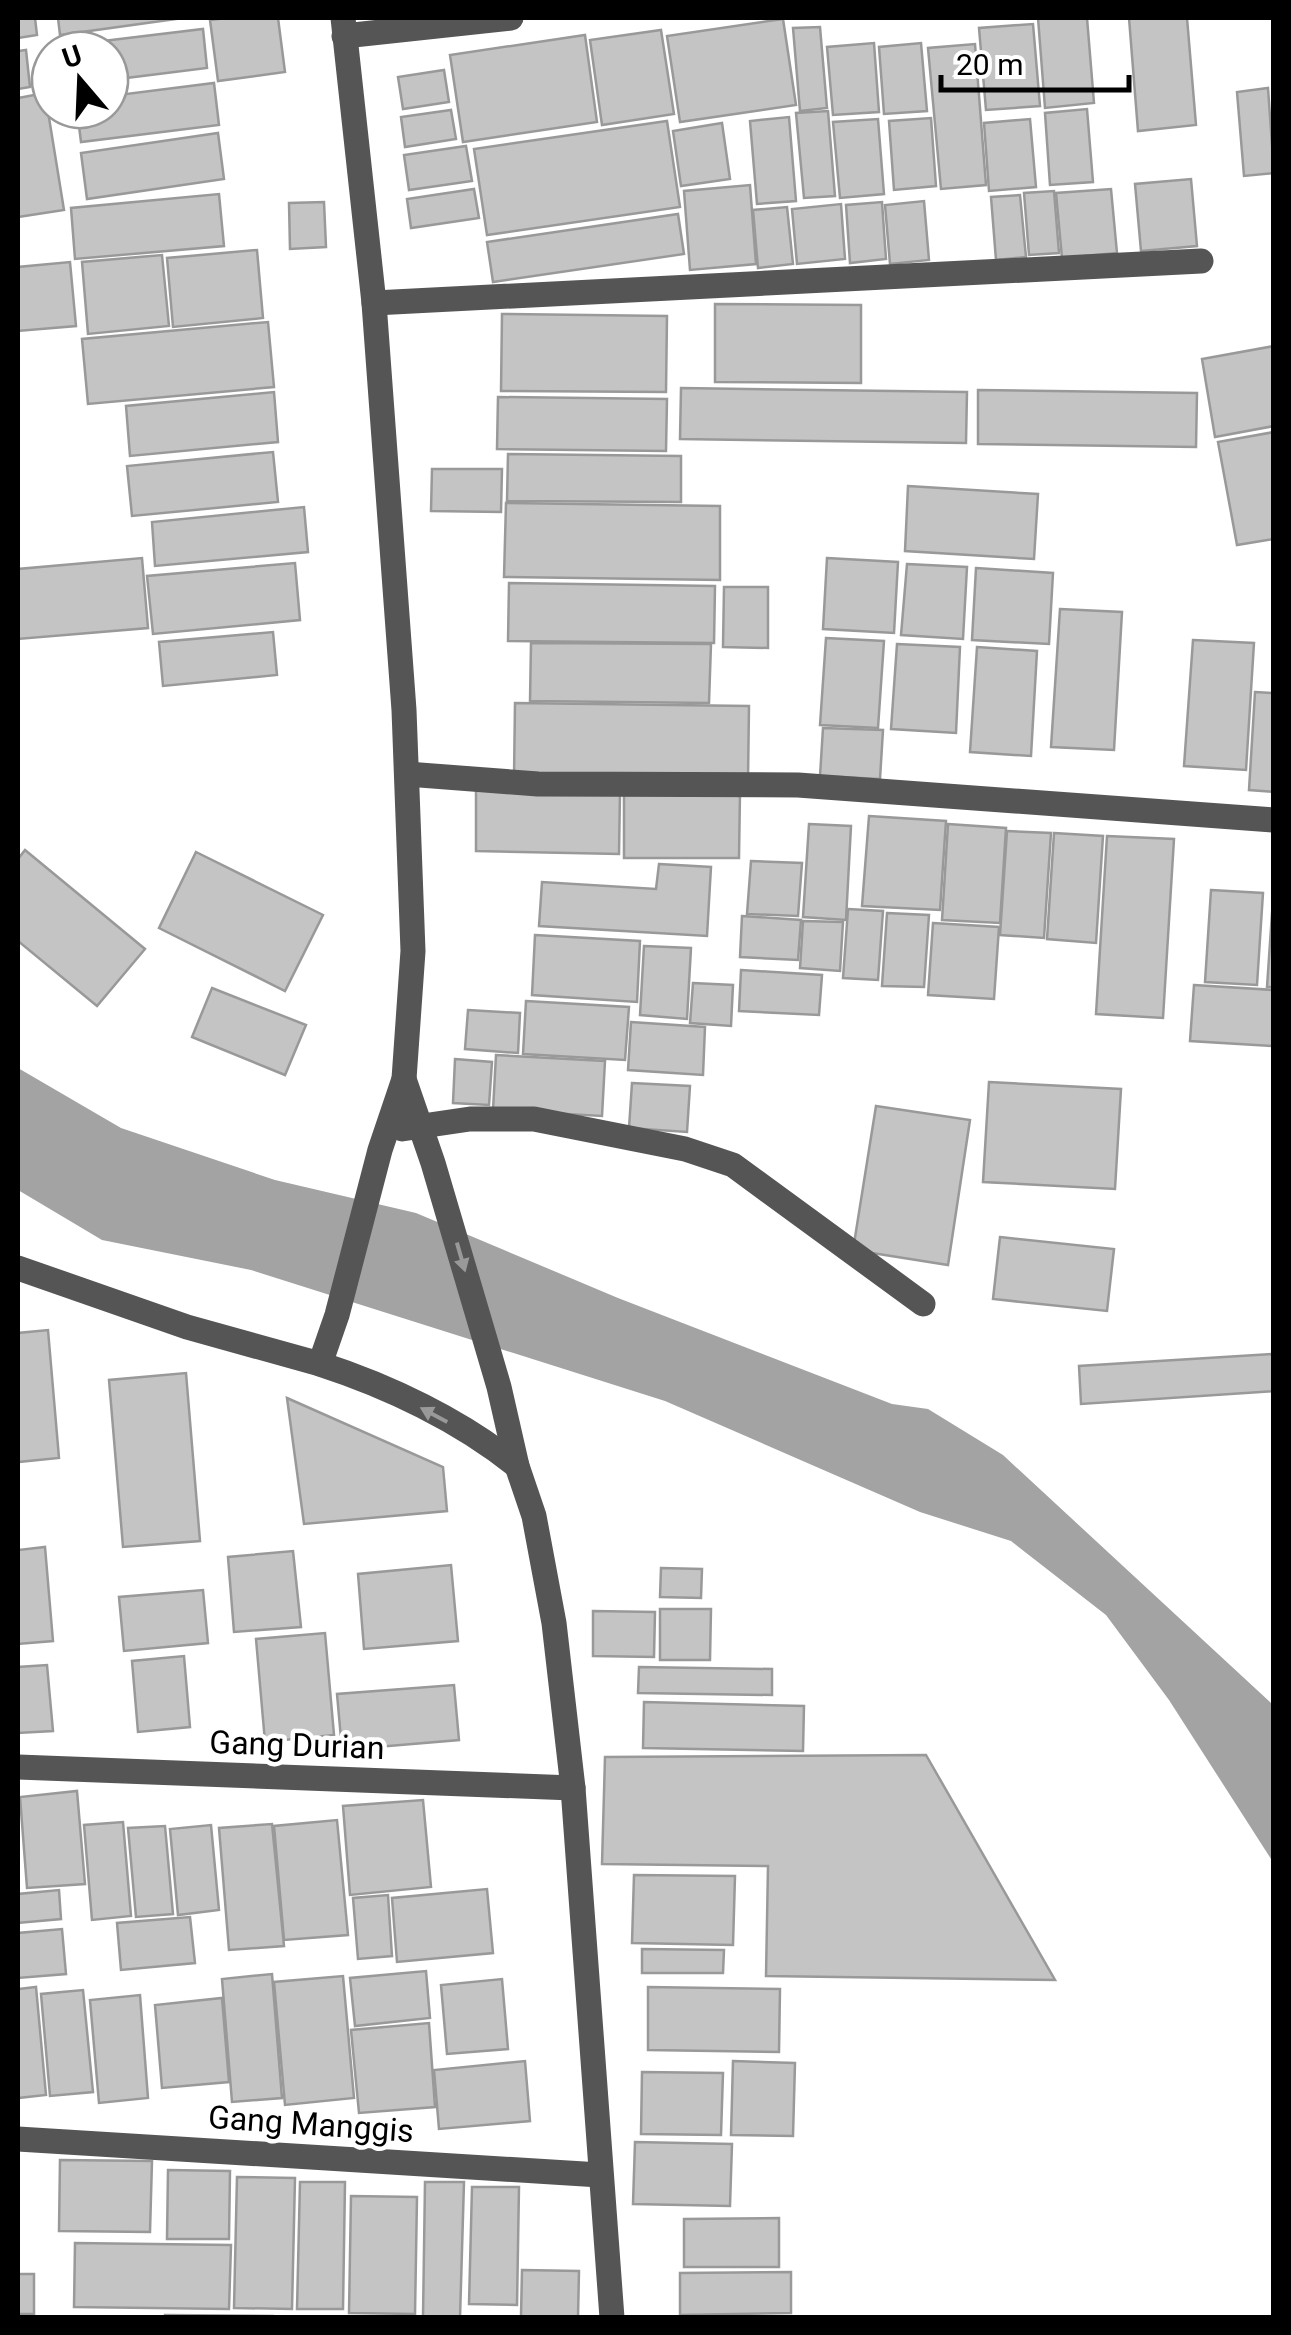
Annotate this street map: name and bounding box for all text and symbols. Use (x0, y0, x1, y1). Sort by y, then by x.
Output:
north arrow (30, 30, 130, 130)
scale bar (941, 30, 1128, 92)
text: U (58, 38, 86, 75)
text: 20 m (956, 47, 1023, 82)
one-way arrow (454, 1242, 469, 1272)
one-way arrow (420, 1406, 448, 1424)
street label: Gang Durian (209, 1723, 385, 1767)
street label: Gang Manggis (207, 2098, 415, 2150)

